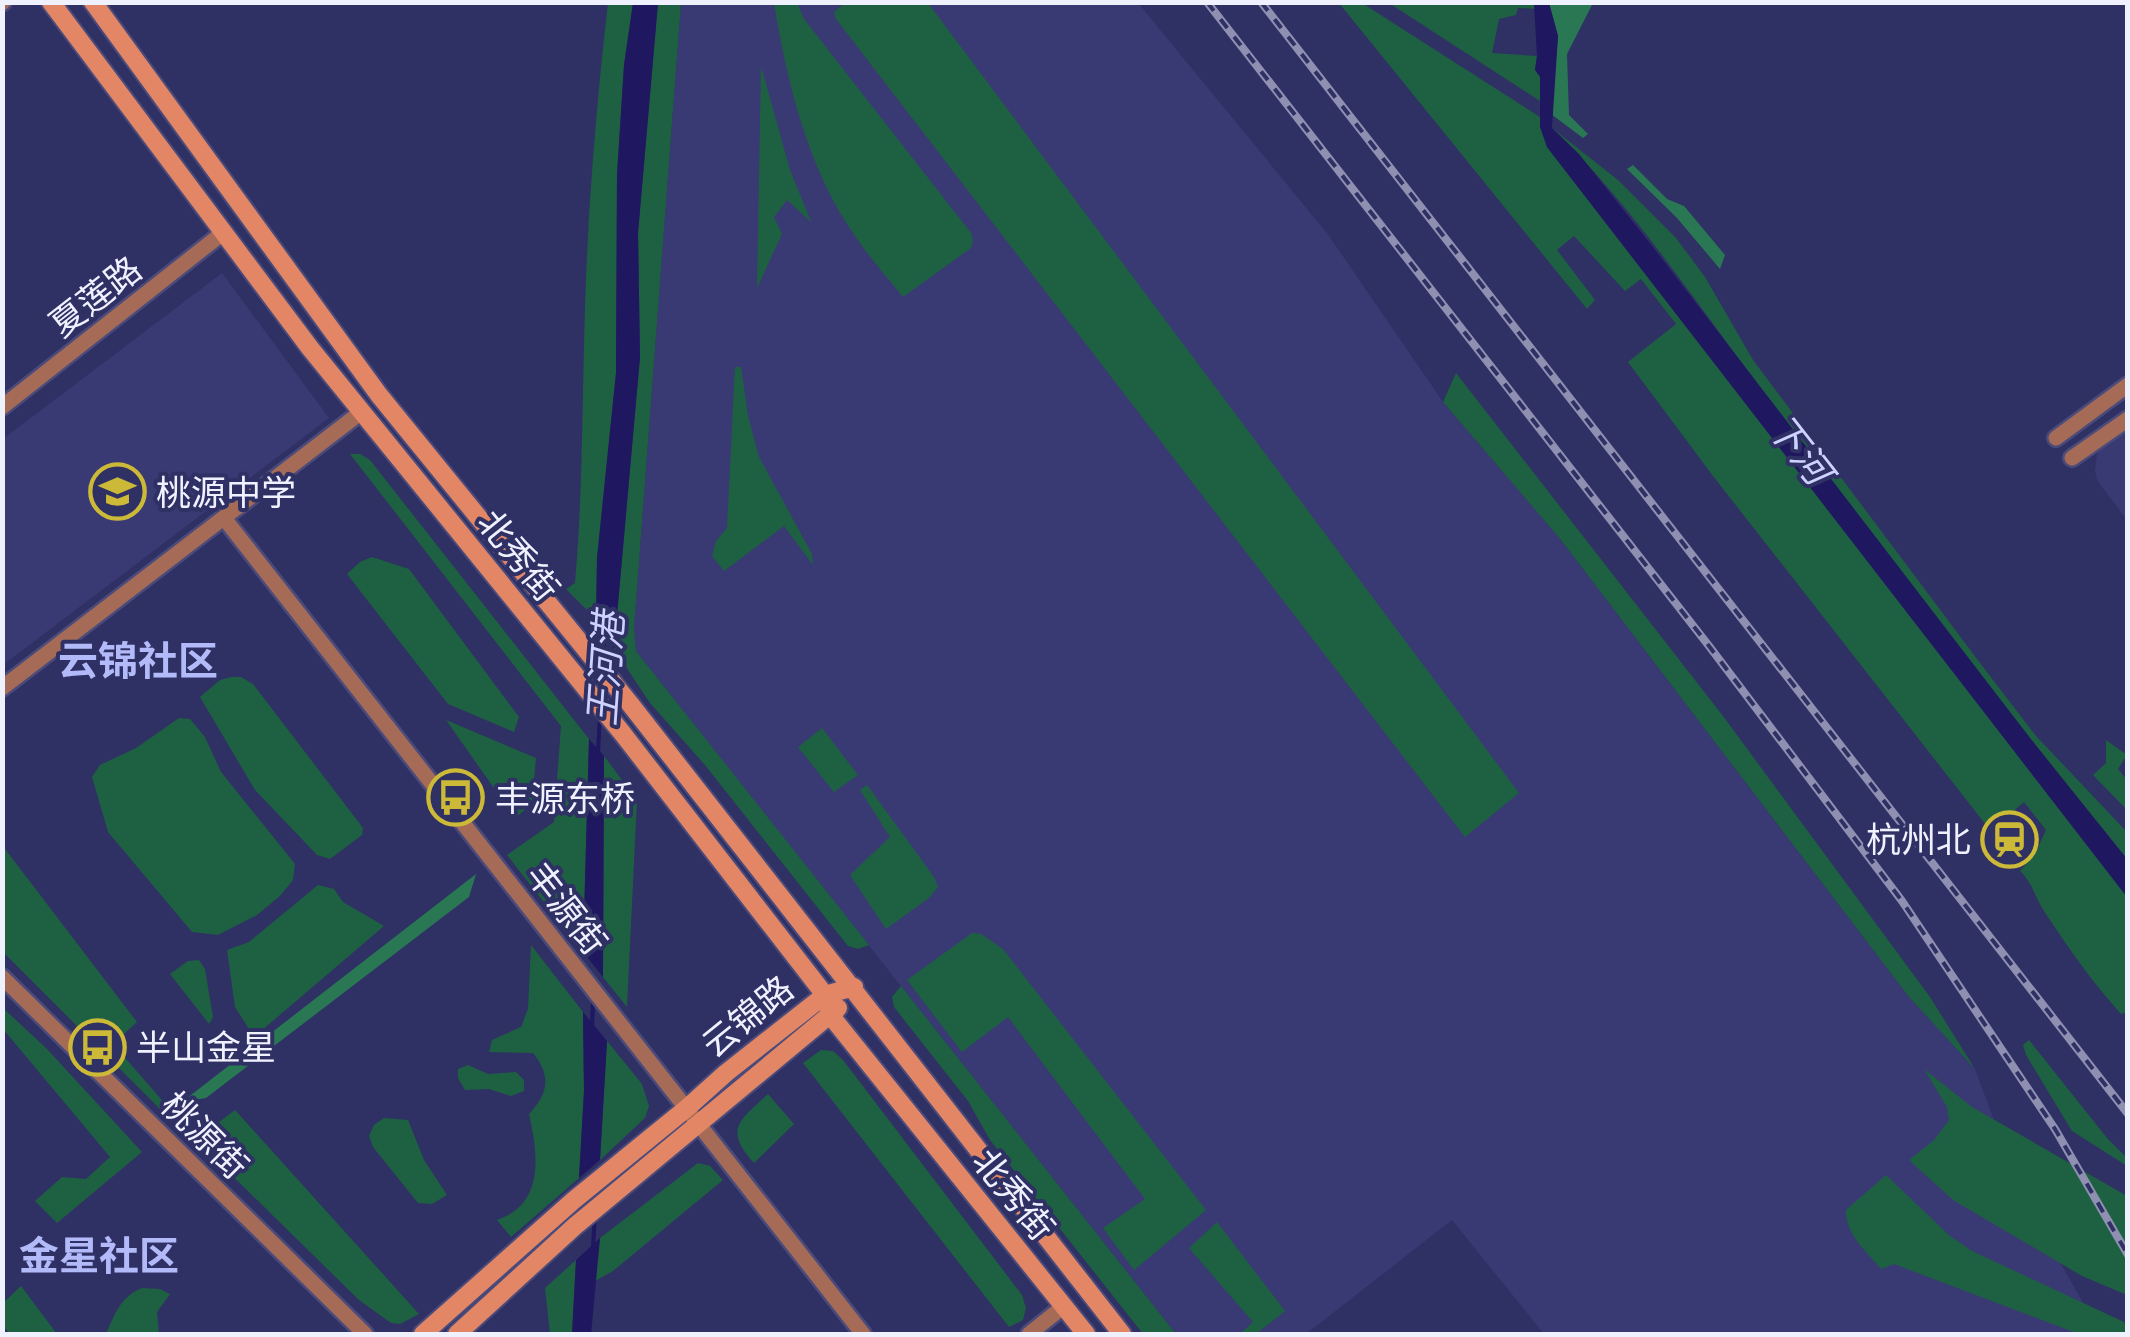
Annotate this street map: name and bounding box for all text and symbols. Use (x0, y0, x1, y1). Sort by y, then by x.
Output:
street label: 夏莲路 (40, 246, 150, 346)
water label: 下河 (1758, 404, 1847, 499)
school or university icon: 桃源中学 (87, 462, 147, 522)
place label: 桃源中学 (156, 470, 296, 514)
street label: 北秀街 (469, 500, 569, 610)
water label: 王河港 (577, 605, 633, 728)
district label: 云锦社区 (58, 635, 218, 685)
bus stop icon: 丰源东桥 (426, 768, 486, 828)
place label: 丰源东桥 (495, 776, 635, 820)
station icon: 杭州北 (1980, 809, 2040, 869)
place label: 杭州北 (1866, 817, 1971, 861)
street label: 丰源街 (517, 853, 617, 963)
street label: 云锦路 (692, 966, 802, 1066)
bus stop icon: 半山金星 (67, 1017, 127, 1077)
place label: 半山金星 (136, 1025, 276, 1069)
street label: 桃源街 (152, 1082, 258, 1188)
street label: 北秀街 (964, 1139, 1064, 1249)
district label: 金星社区 (19, 1230, 179, 1280)

